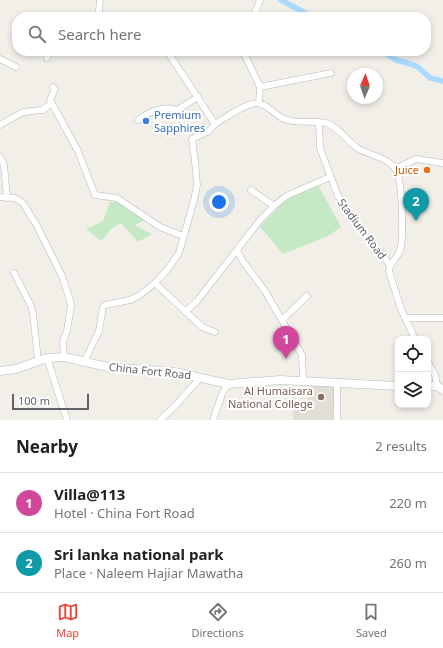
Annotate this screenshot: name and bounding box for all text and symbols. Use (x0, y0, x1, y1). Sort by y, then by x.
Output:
search box (12, 12, 431, 56)
icon: search (26, 23, 48, 45)
text: Search here (58, 24, 141, 44)
north arrow (347, 68, 383, 104)
place label: Premium Sapphires (154, 107, 205, 135)
marker: Premium Sapphires (141, 116, 151, 126)
place label: Juice (394, 162, 419, 177)
marker: Juice (422, 165, 432, 175)
pin: 2 (403, 188, 429, 221)
your location (209, 192, 229, 212)
street label: Stadium Road (335, 195, 390, 262)
pin: 1 (273, 326, 299, 359)
map controls (395, 336, 431, 408)
button: locate (395, 336, 431, 372)
street label: China Fort Road (108, 359, 192, 382)
button: layers (395, 372, 431, 408)
place label: Al Humaisara National College (228, 383, 313, 411)
scale bar (12, 392, 89, 411)
marker: Al Humaisara National College (316, 392, 326, 402)
text: 100 m (18, 393, 50, 408)
text: Nearby (16, 435, 78, 458)
text: 2 results (375, 437, 427, 455)
text: Villa@113 (54, 484, 125, 504)
text: 1 (25, 494, 33, 512)
text: 220 m (389, 494, 427, 512)
text: Hotel · China Fort Road (54, 504, 195, 522)
text: Sri lanka national park (54, 544, 223, 564)
text: 2 (25, 554, 33, 572)
text: 260 m (389, 554, 427, 572)
text: Place · Naleem Hajiar Mawatha (54, 564, 243, 582)
tab: Map (56, 601, 79, 640)
tab: Directions (191, 601, 244, 640)
tab: Saved (356, 601, 387, 640)

